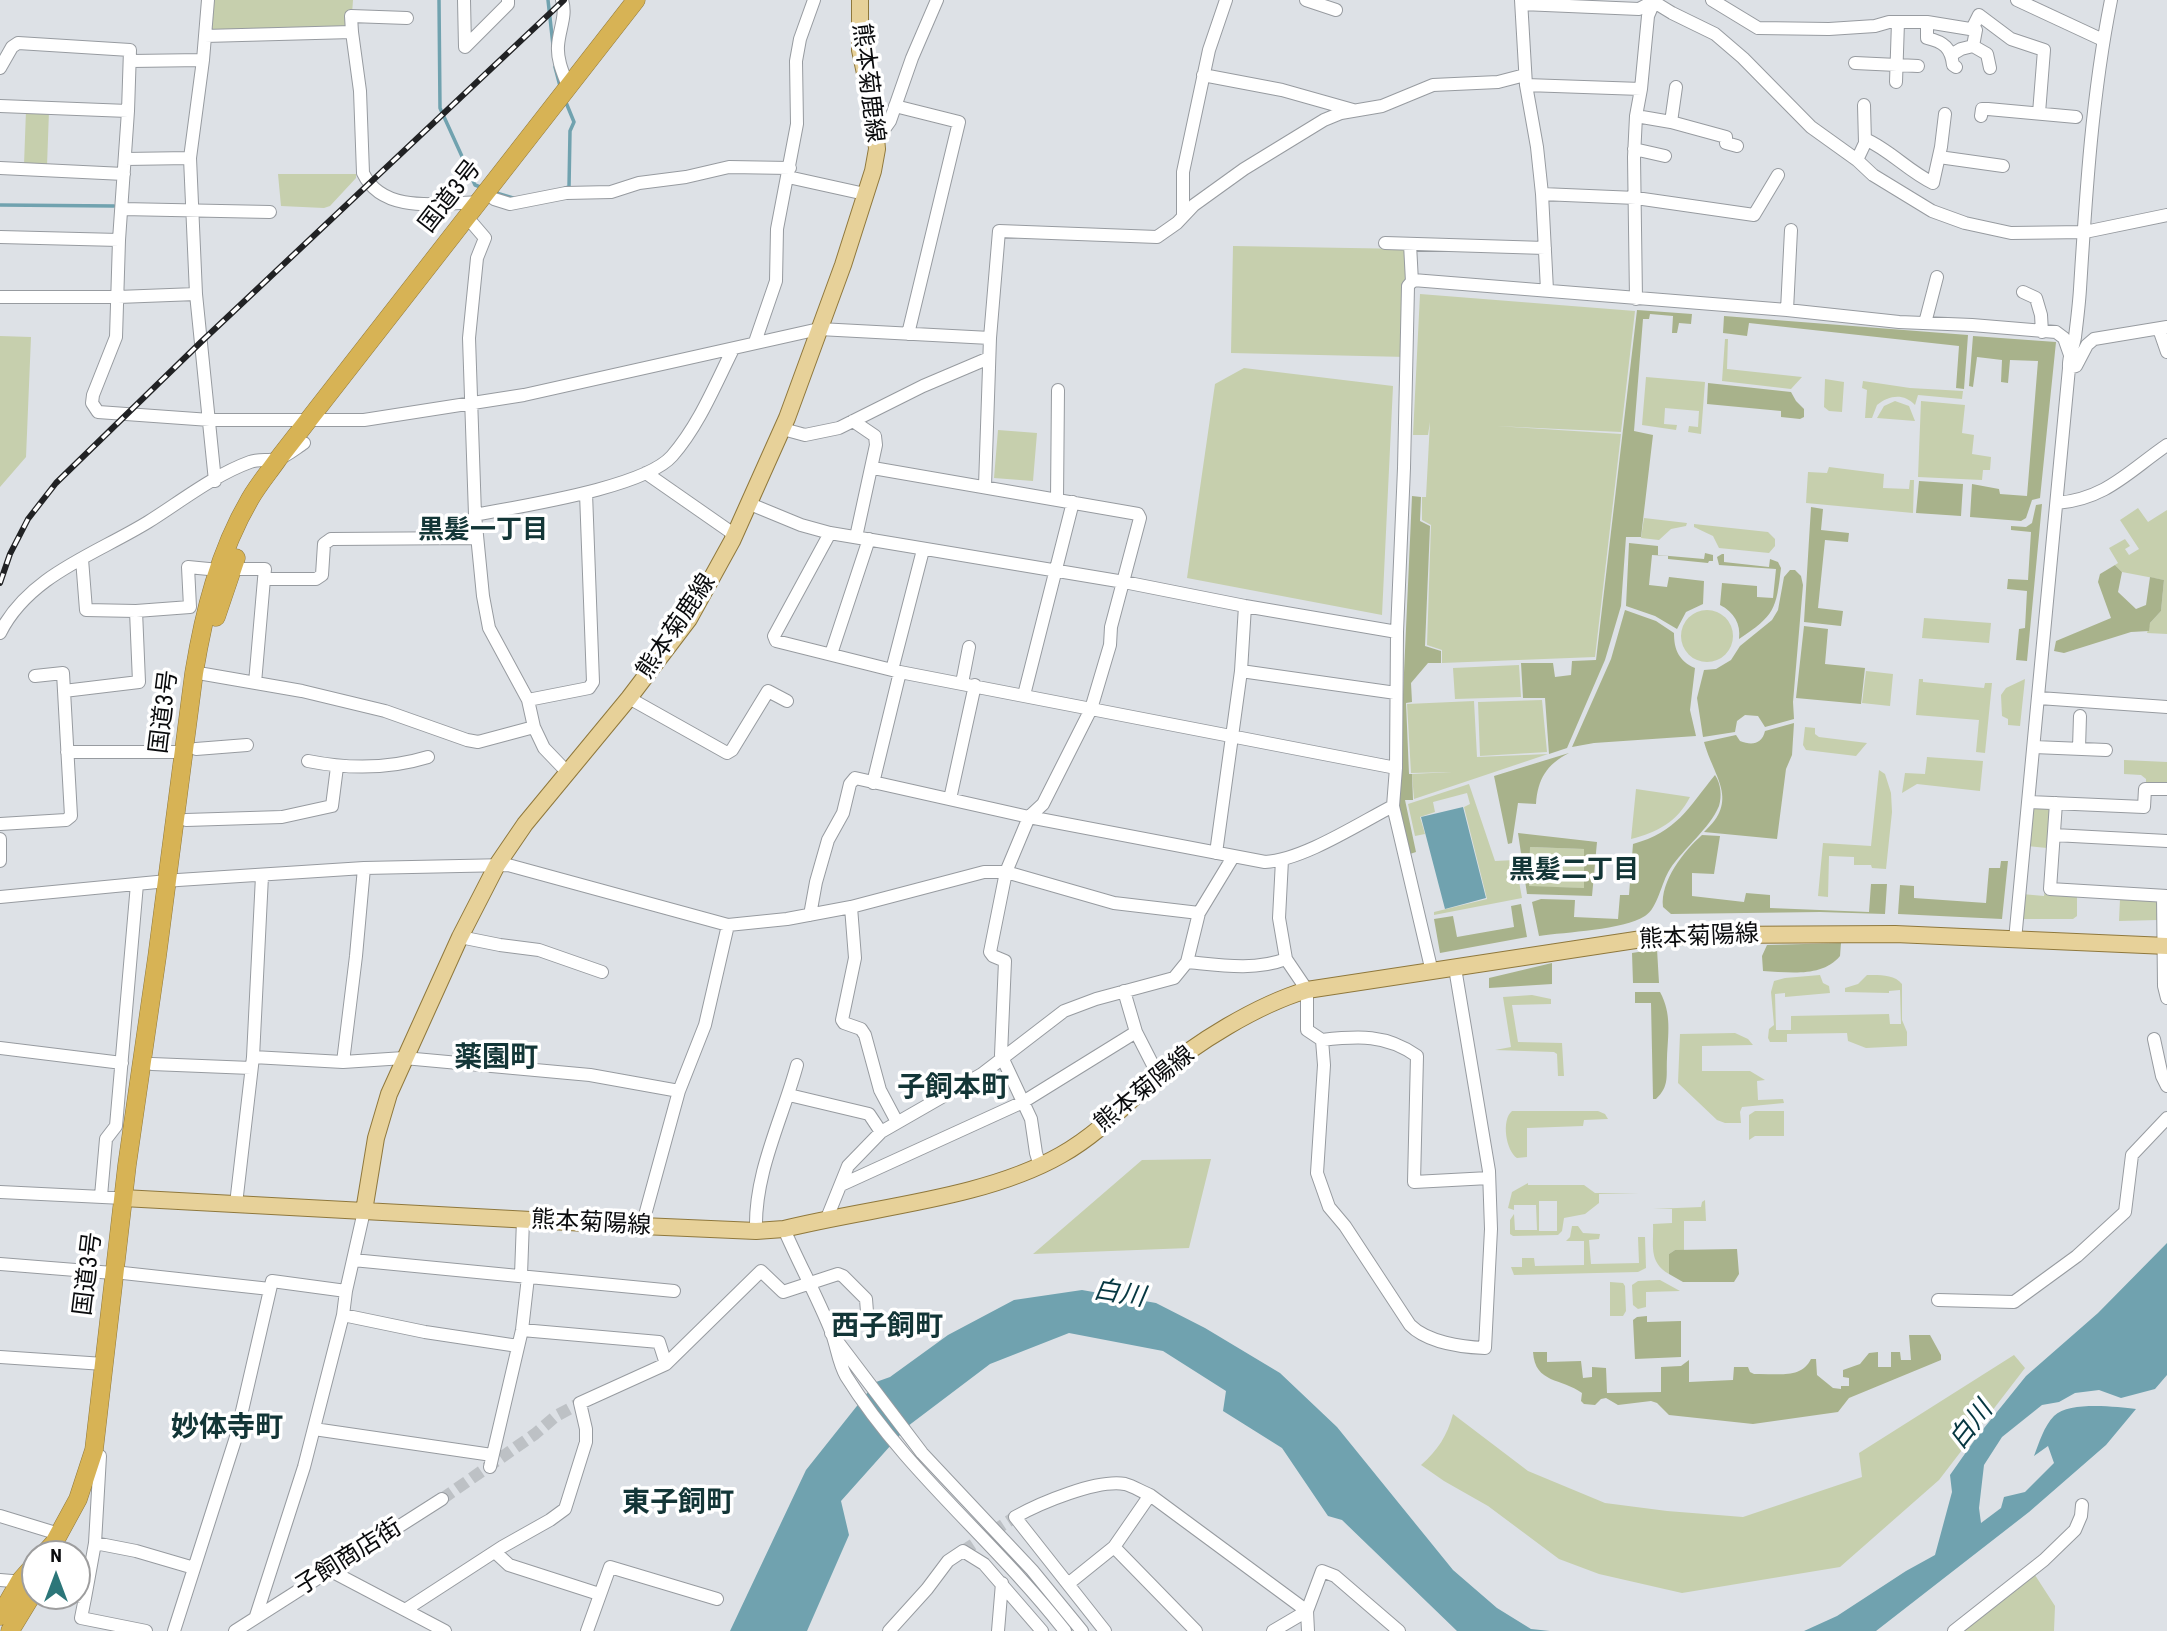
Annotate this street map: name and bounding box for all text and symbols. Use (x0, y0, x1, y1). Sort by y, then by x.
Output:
street label: 熊本菊鹿線 (845, 22, 889, 144)
street label: 国道3号 (414, 155, 488, 239)
district label: 黒髪一丁目 (418, 515, 548, 547)
street label: 熊本菊鹿線 (632, 569, 722, 685)
street label: 国道3号 (146, 669, 184, 755)
district label: 黒髪二丁目 (1509, 855, 1639, 887)
street label: 熊本菊陽線 (1638, 920, 1760, 956)
street label: 熊本菊陽線 (1089, 1041, 1201, 1139)
district label: 薬園町 (454, 1042, 538, 1076)
district label: 子飼本町 (897, 1072, 1009, 1106)
street label: 熊本菊陽線 (530, 1206, 652, 1242)
street label: 国道3号 (70, 1231, 108, 1317)
water label: 白川 (1091, 1276, 1147, 1314)
district label: 西子飼町 (831, 1311, 943, 1345)
water label: 白川 (1944, 1396, 2000, 1456)
district label: 妙体寺町 (171, 1412, 283, 1446)
district label: 東子飼町 (622, 1487, 734, 1521)
street label: 子飼商店街 (290, 1514, 408, 1602)
north arrow (21, 1540, 91, 1610)
text: N (50, 1544, 62, 1567)

